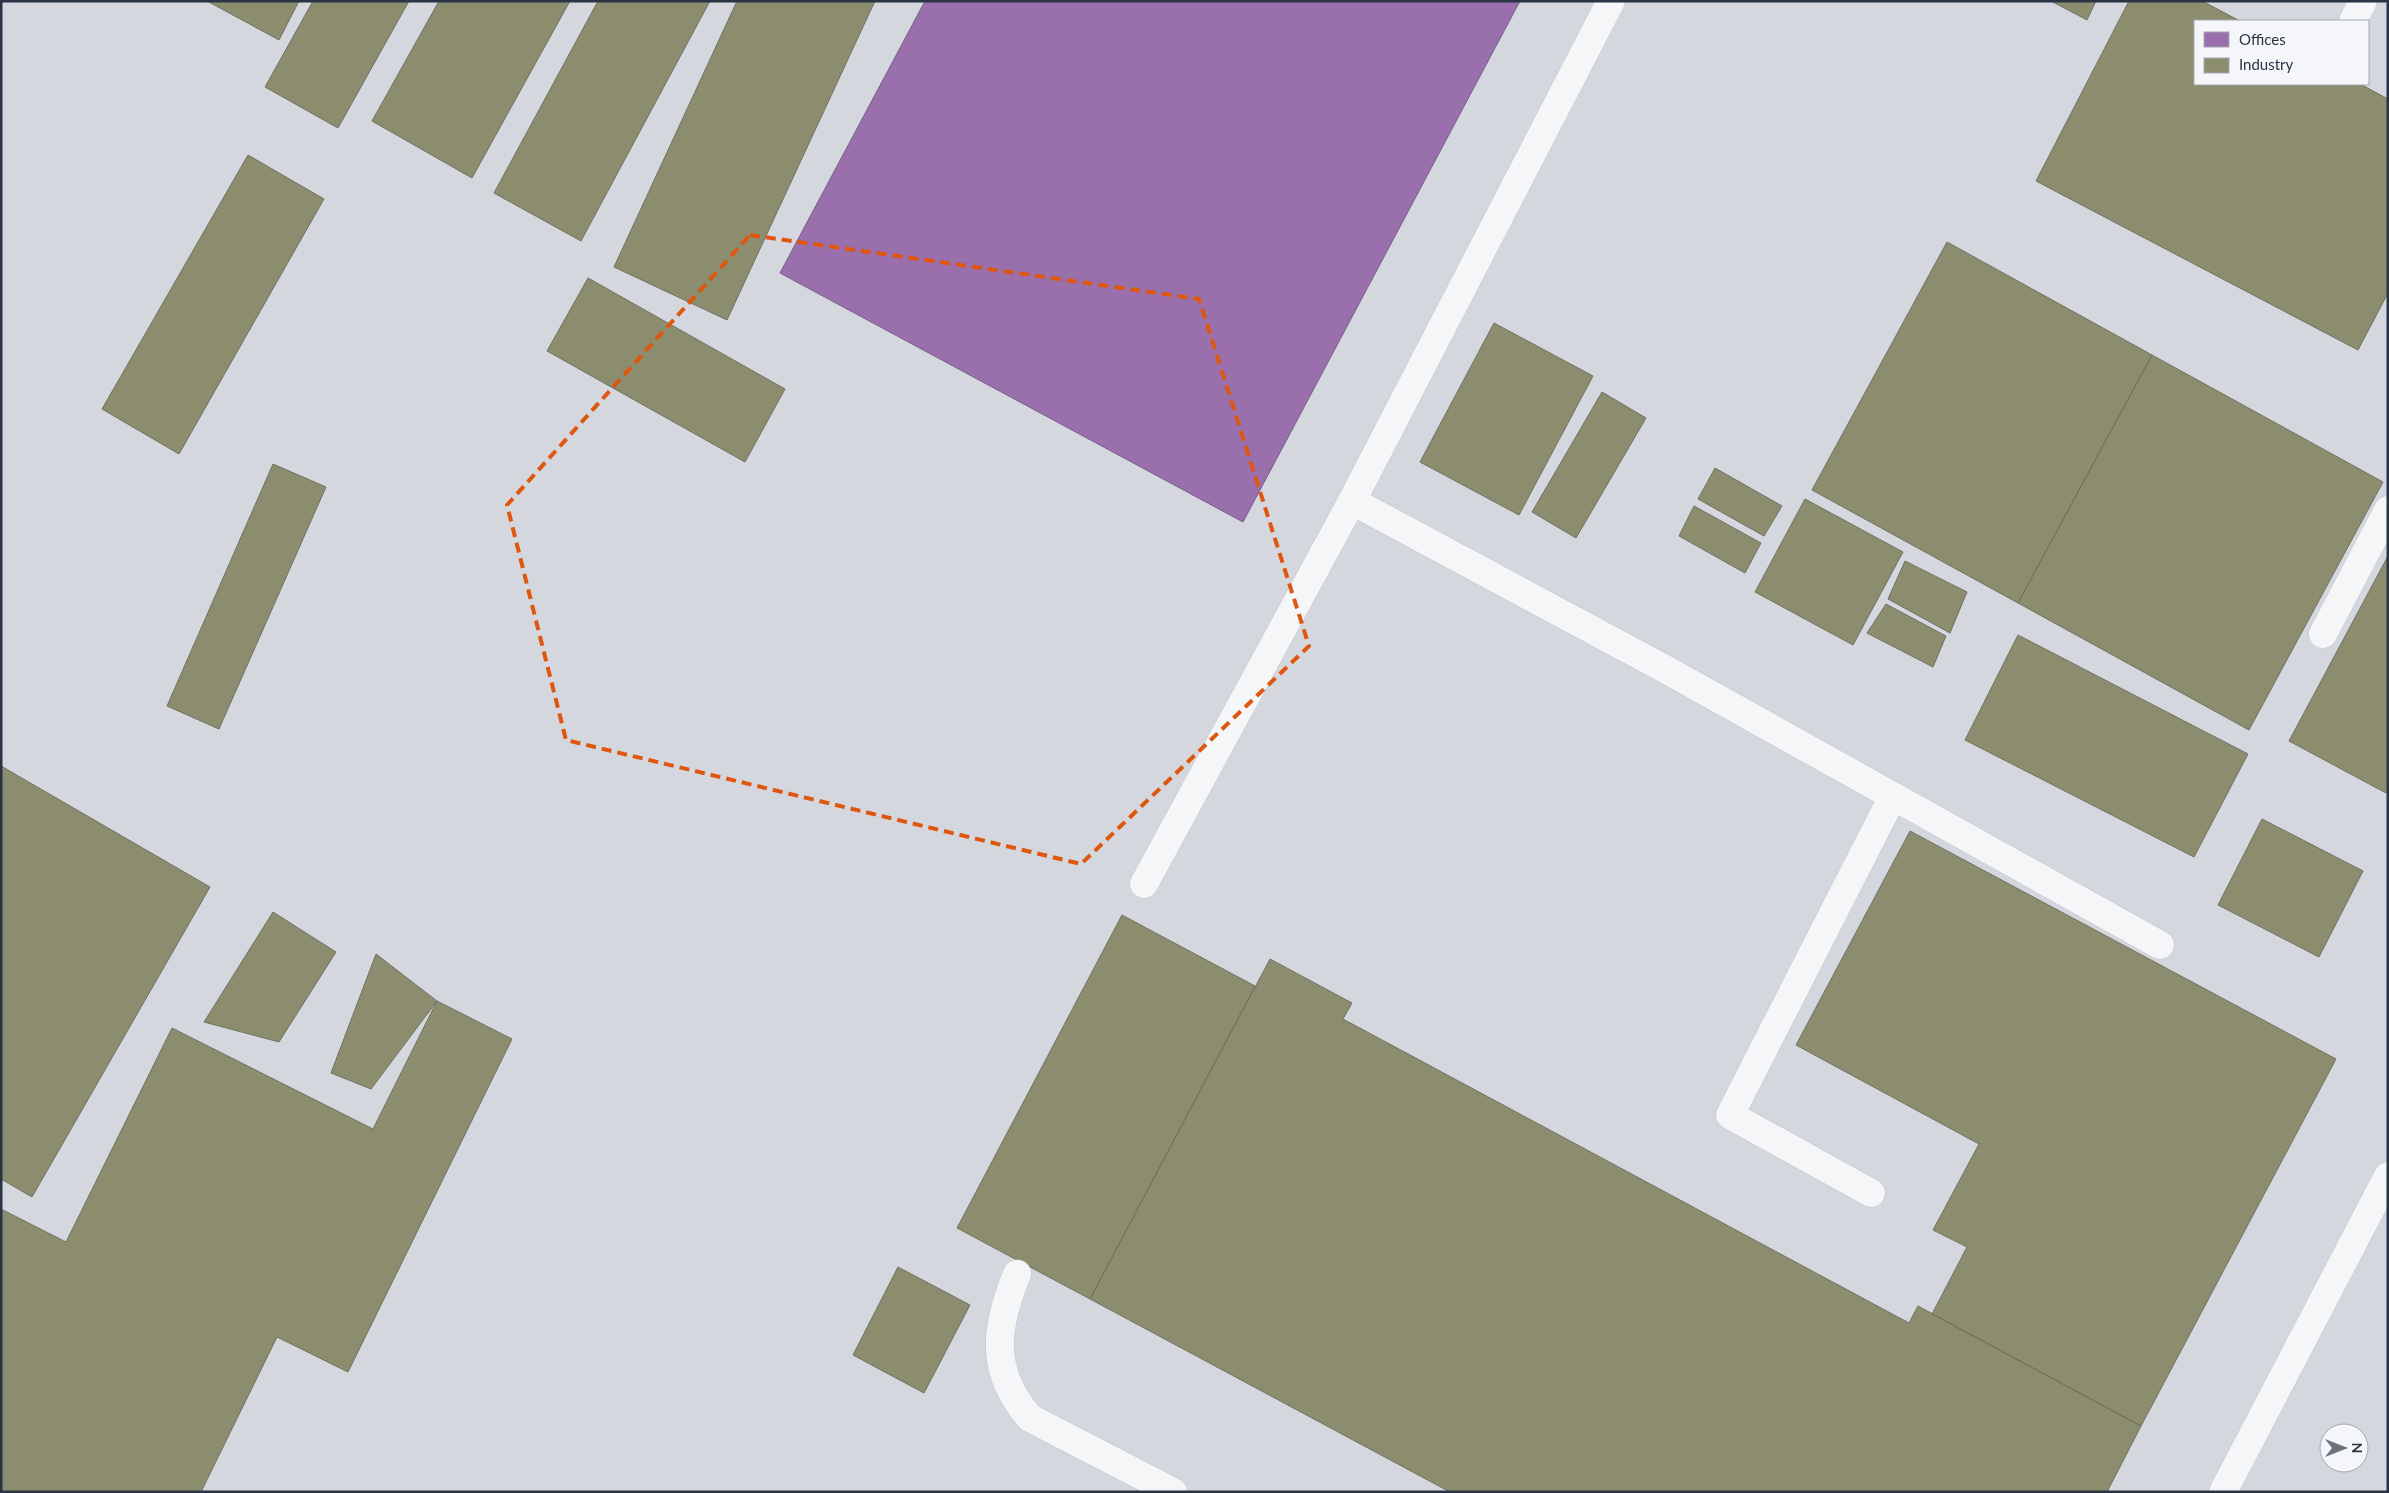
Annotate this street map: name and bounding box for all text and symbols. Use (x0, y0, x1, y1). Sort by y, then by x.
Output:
legend (2194, 20, 2369, 85)
text: Offices (2239, 30, 2286, 48)
text: Industry (2239, 55, 2294, 73)
north arrow (2319, 1423, 2369, 1473)
text: N (2349, 1443, 2366, 1453)

